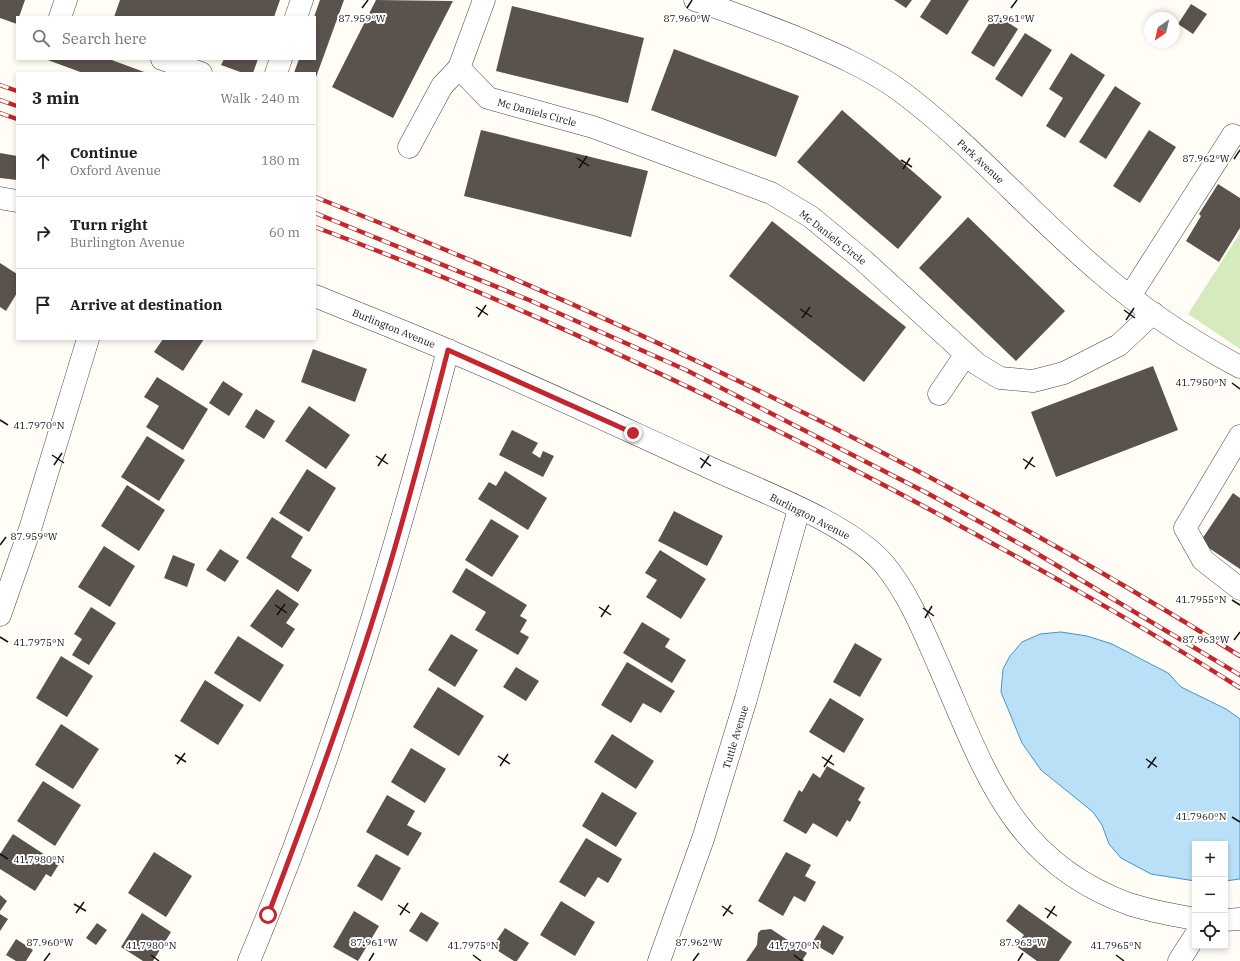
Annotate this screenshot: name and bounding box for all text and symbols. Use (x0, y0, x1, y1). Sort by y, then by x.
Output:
text: 87.959°W (338, 12, 386, 25)
text: 87.960°W (663, 12, 711, 25)
text: 87.961°W (987, 12, 1035, 25)
north arrow (1144, 12, 1180, 48)
search box (16, 16, 316, 60)
icon: search (30, 27, 52, 49)
text: Search here (62, 29, 147, 48)
text: 3 min (32, 87, 80, 109)
text: Walk · 240 m (221, 90, 300, 107)
street label: Mc Daniels Circle (496, 96, 578, 129)
street label: Park Avenue (955, 136, 1007, 186)
text: Continue (70, 143, 137, 162)
icon: ahead (32, 150, 54, 172)
text: 180 m (261, 152, 300, 169)
text: 87.962°W (1182, 152, 1230, 165)
text: Oxford Avenue (70, 162, 161, 179)
street label: Mc Daniels Circle (797, 207, 869, 268)
text: Turn right (70, 215, 148, 234)
icon: right (32, 222, 54, 244)
text: 60 m (269, 224, 300, 241)
text: Burlington Avenue (70, 234, 185, 251)
icon: arrive (32, 294, 54, 316)
text: Arrive at destination (70, 295, 222, 314)
street label: Burlington Avenue (350, 306, 437, 351)
text: 41.7950°N (1175, 376, 1227, 389)
text: 41.7970°N (13, 419, 65, 432)
route end (624, 424, 642, 442)
street label: Burlington Avenue (768, 491, 852, 542)
text: 87.959°W (10, 530, 58, 543)
text: 41.7955°N (1175, 593, 1227, 606)
text: 87.963°W (1182, 633, 1230, 646)
text: 41.7975°N (13, 636, 65, 649)
street label: Tuttle Avenue (720, 704, 751, 770)
text: 41.7960°N (1175, 810, 1227, 823)
map controls (1192, 841, 1228, 949)
button: + (1192, 841, 1228, 877)
text: 41.7980°N (13, 853, 65, 866)
button: − (1192, 877, 1228, 913)
route start (259, 906, 277, 924)
button: locate (1192, 913, 1228, 949)
text: 87.960°W (26, 936, 74, 949)
text: 87.961°W (350, 936, 398, 949)
text: 87.962°W (675, 936, 723, 949)
text: 87.963°W (999, 936, 1047, 949)
text: 41.7980°N (125, 939, 177, 952)
text: 41.7975°N (447, 939, 499, 952)
text: 41.7970°N (768, 939, 820, 952)
text: 41.7965°N (1090, 939, 1142, 952)

